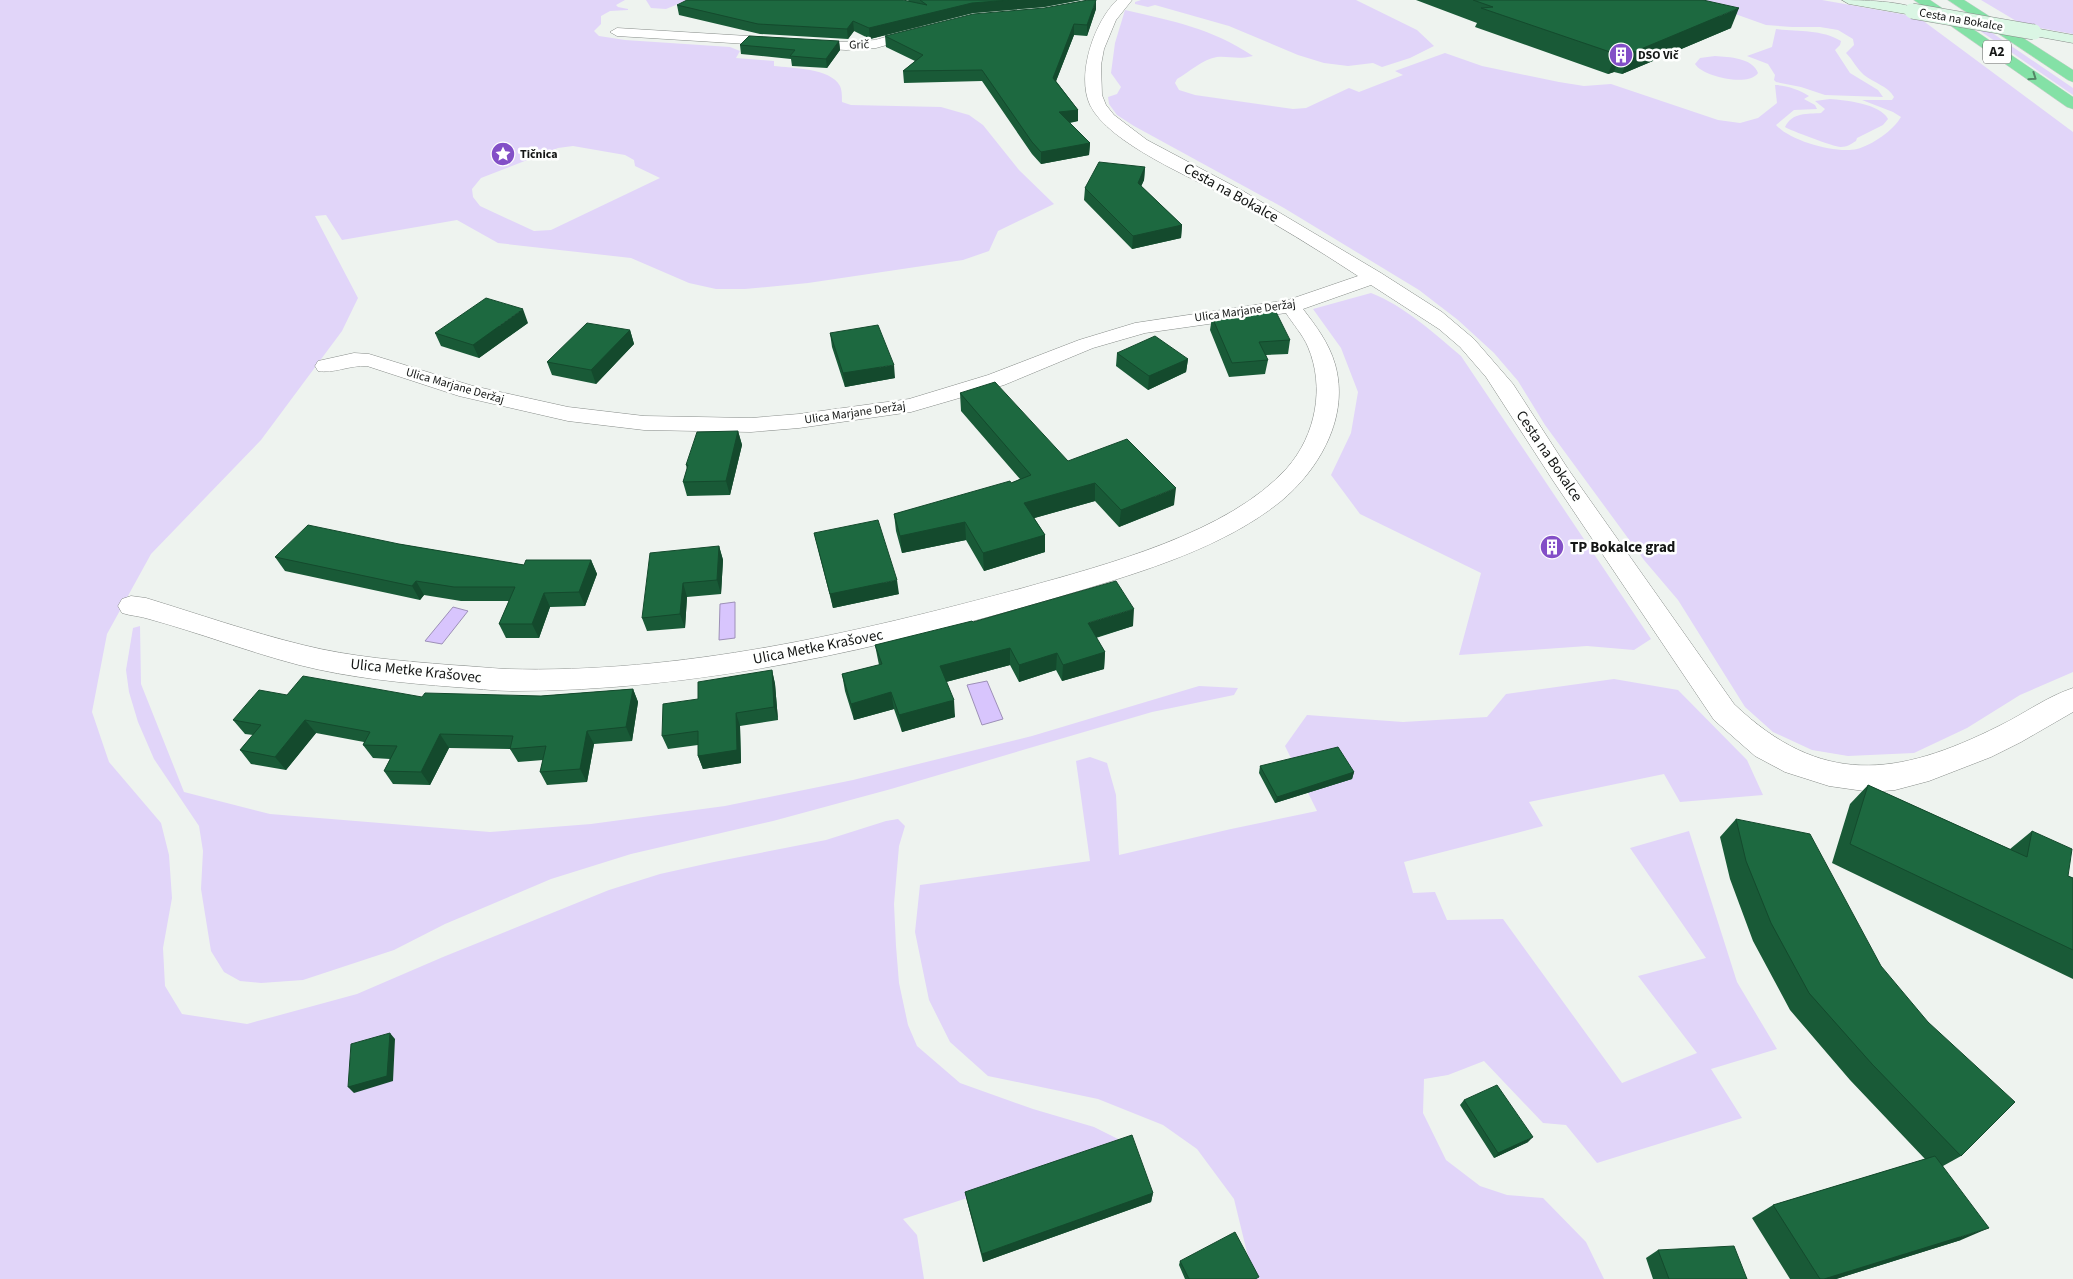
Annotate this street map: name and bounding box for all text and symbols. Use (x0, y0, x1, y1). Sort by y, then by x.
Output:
street label: Cesta na Bokalce (1918, 4, 2004, 36)
street label: Grič (849, 36, 870, 54)
road number: A2 (1983, 41, 2011, 64)
building icon: DSO Vič (1608, 42, 1634, 68)
place label: DSO Vič (1638, 47, 1679, 64)
one-way arrow (2027, 71, 2037, 80)
place icon: Tičnica (490, 141, 516, 167)
place label: Tičnica (520, 146, 558, 163)
street label: Cesta na Bokalce (1180, 158, 1282, 228)
street label: Ulica Marjane Deržaj (1193, 296, 1297, 326)
street label: Ulica Marjane Deržaj (404, 364, 506, 408)
street label: Ulica Marjane Deržaj (803, 398, 907, 428)
street label: Cesta na Bokalce (1511, 406, 1587, 506)
building icon: TP Bokalce grad (1539, 534, 1565, 560)
place label: TP Bokalce grad (1570, 537, 1675, 558)
street label: Ulica Metke Krašovec (751, 624, 885, 670)
street label: Ulica Metke Krašovec (349, 654, 483, 688)

